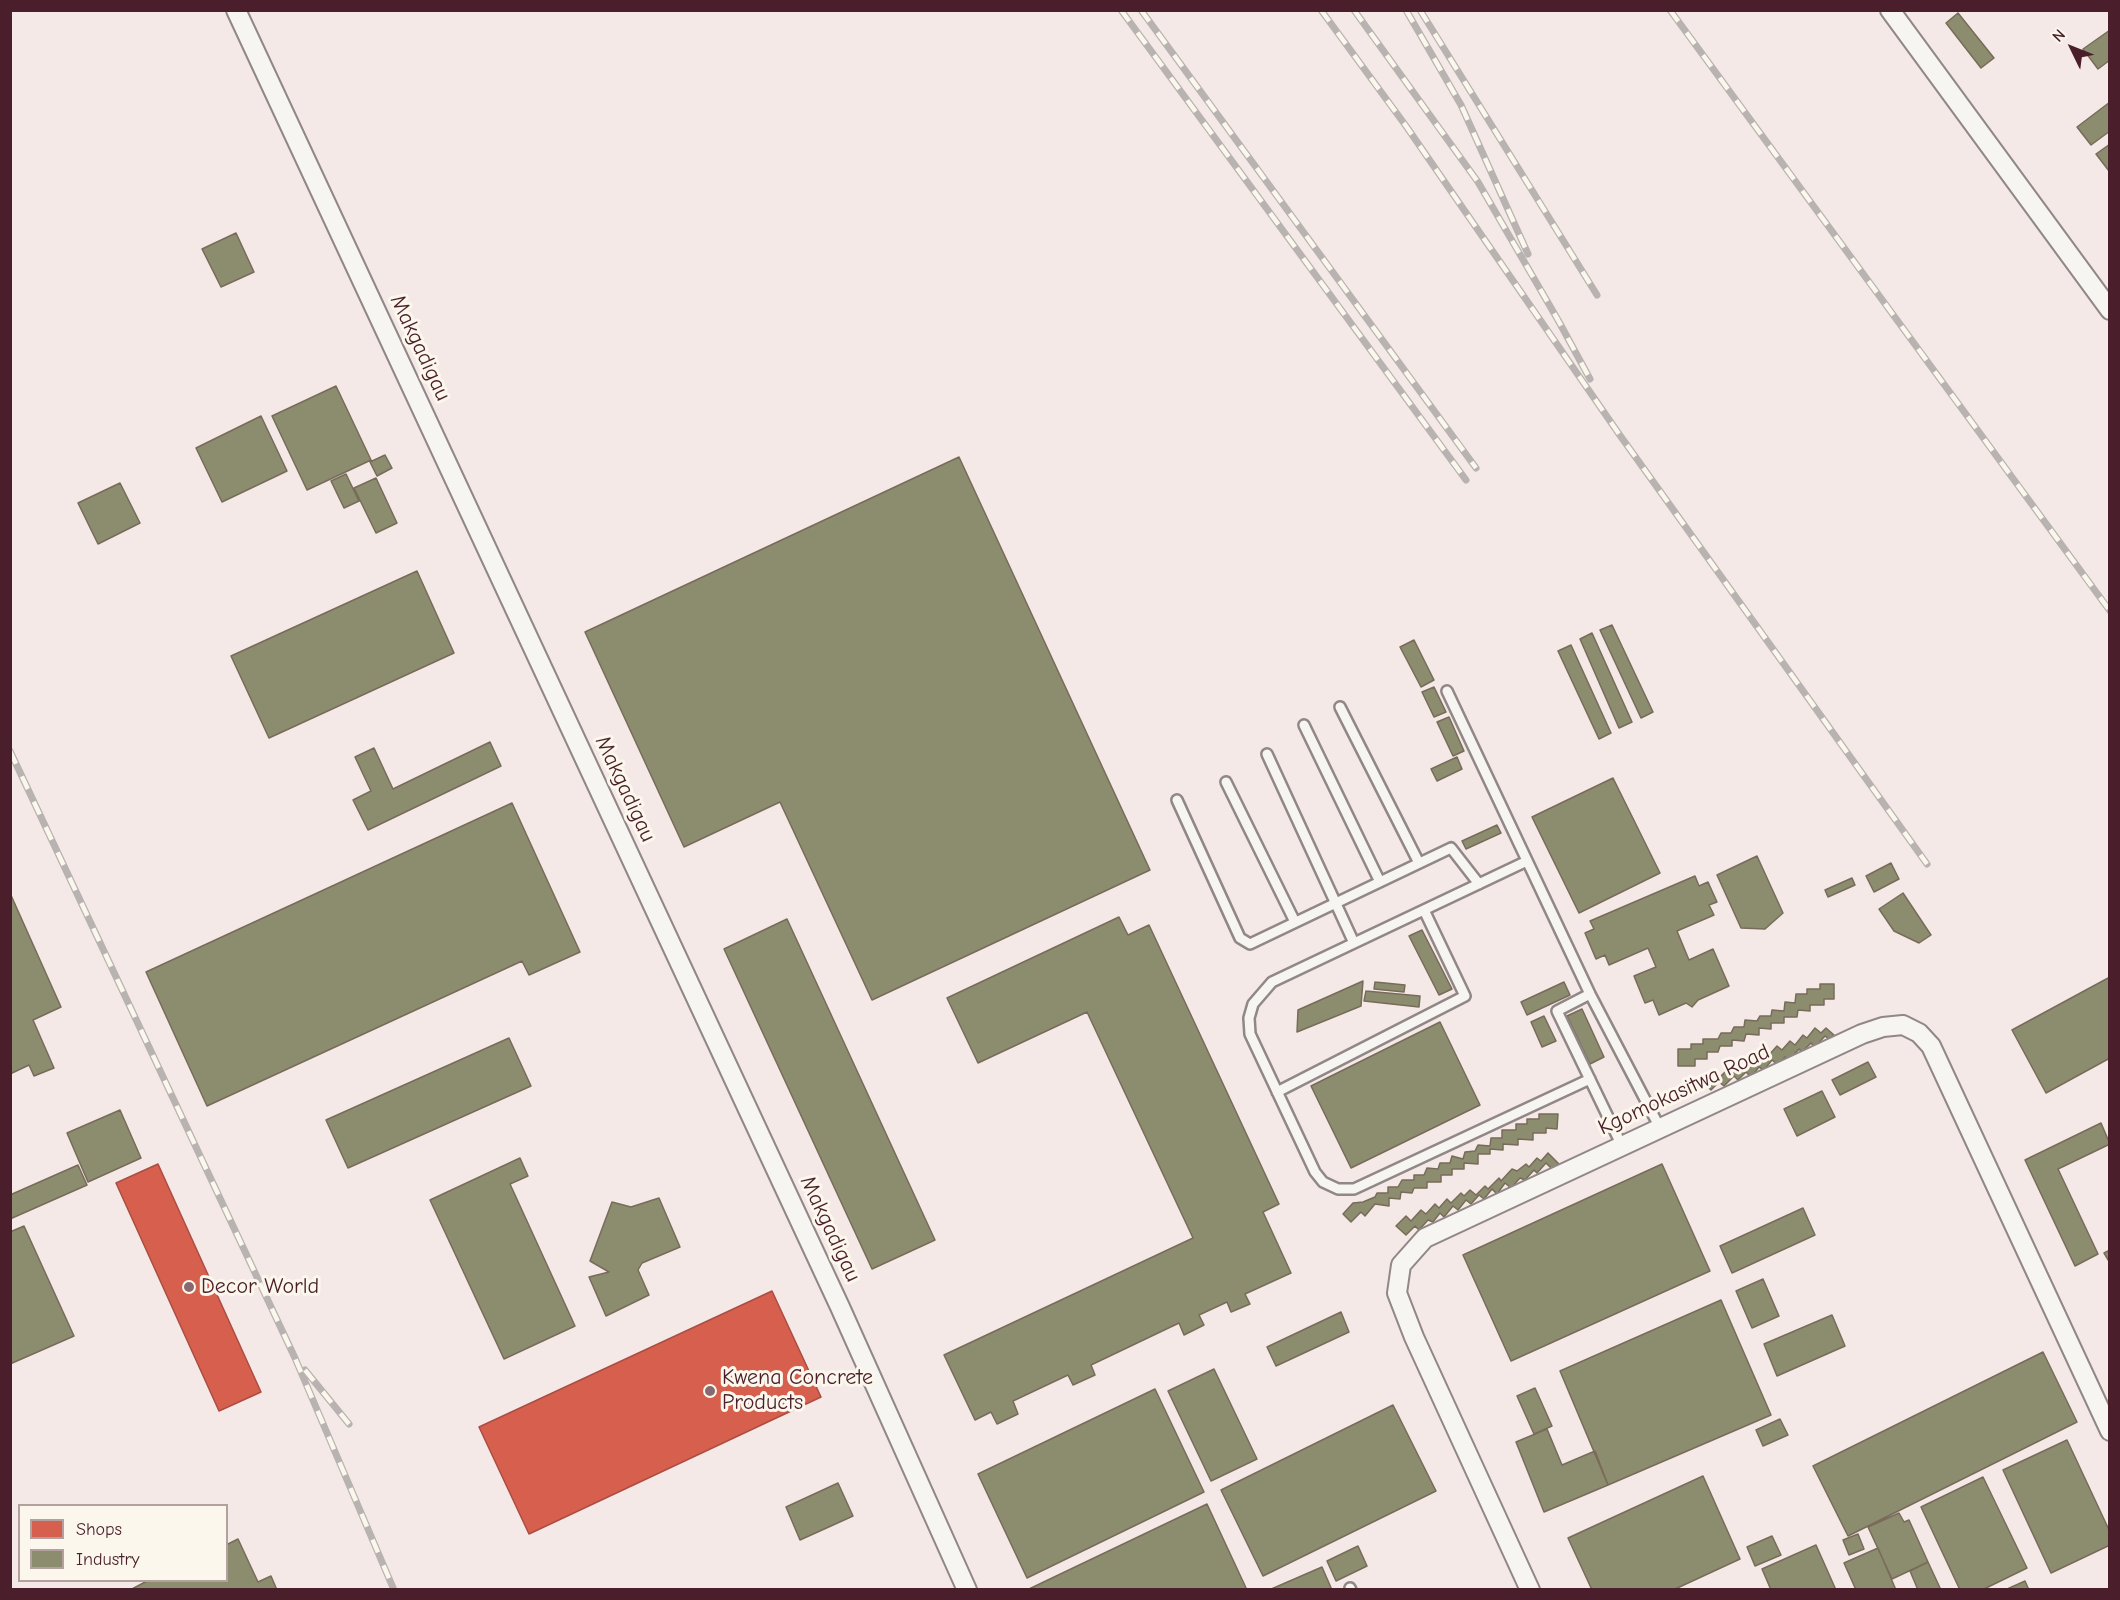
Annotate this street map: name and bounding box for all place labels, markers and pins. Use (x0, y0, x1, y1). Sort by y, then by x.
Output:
place label: Decor World (201, 1274, 319, 1300)
marker: Decor World (182, 1280, 196, 1294)
place label: Kwena Concrete Products (722, 1365, 873, 1416)
marker: Kwena Concrete Products (703, 1384, 717, 1398)

